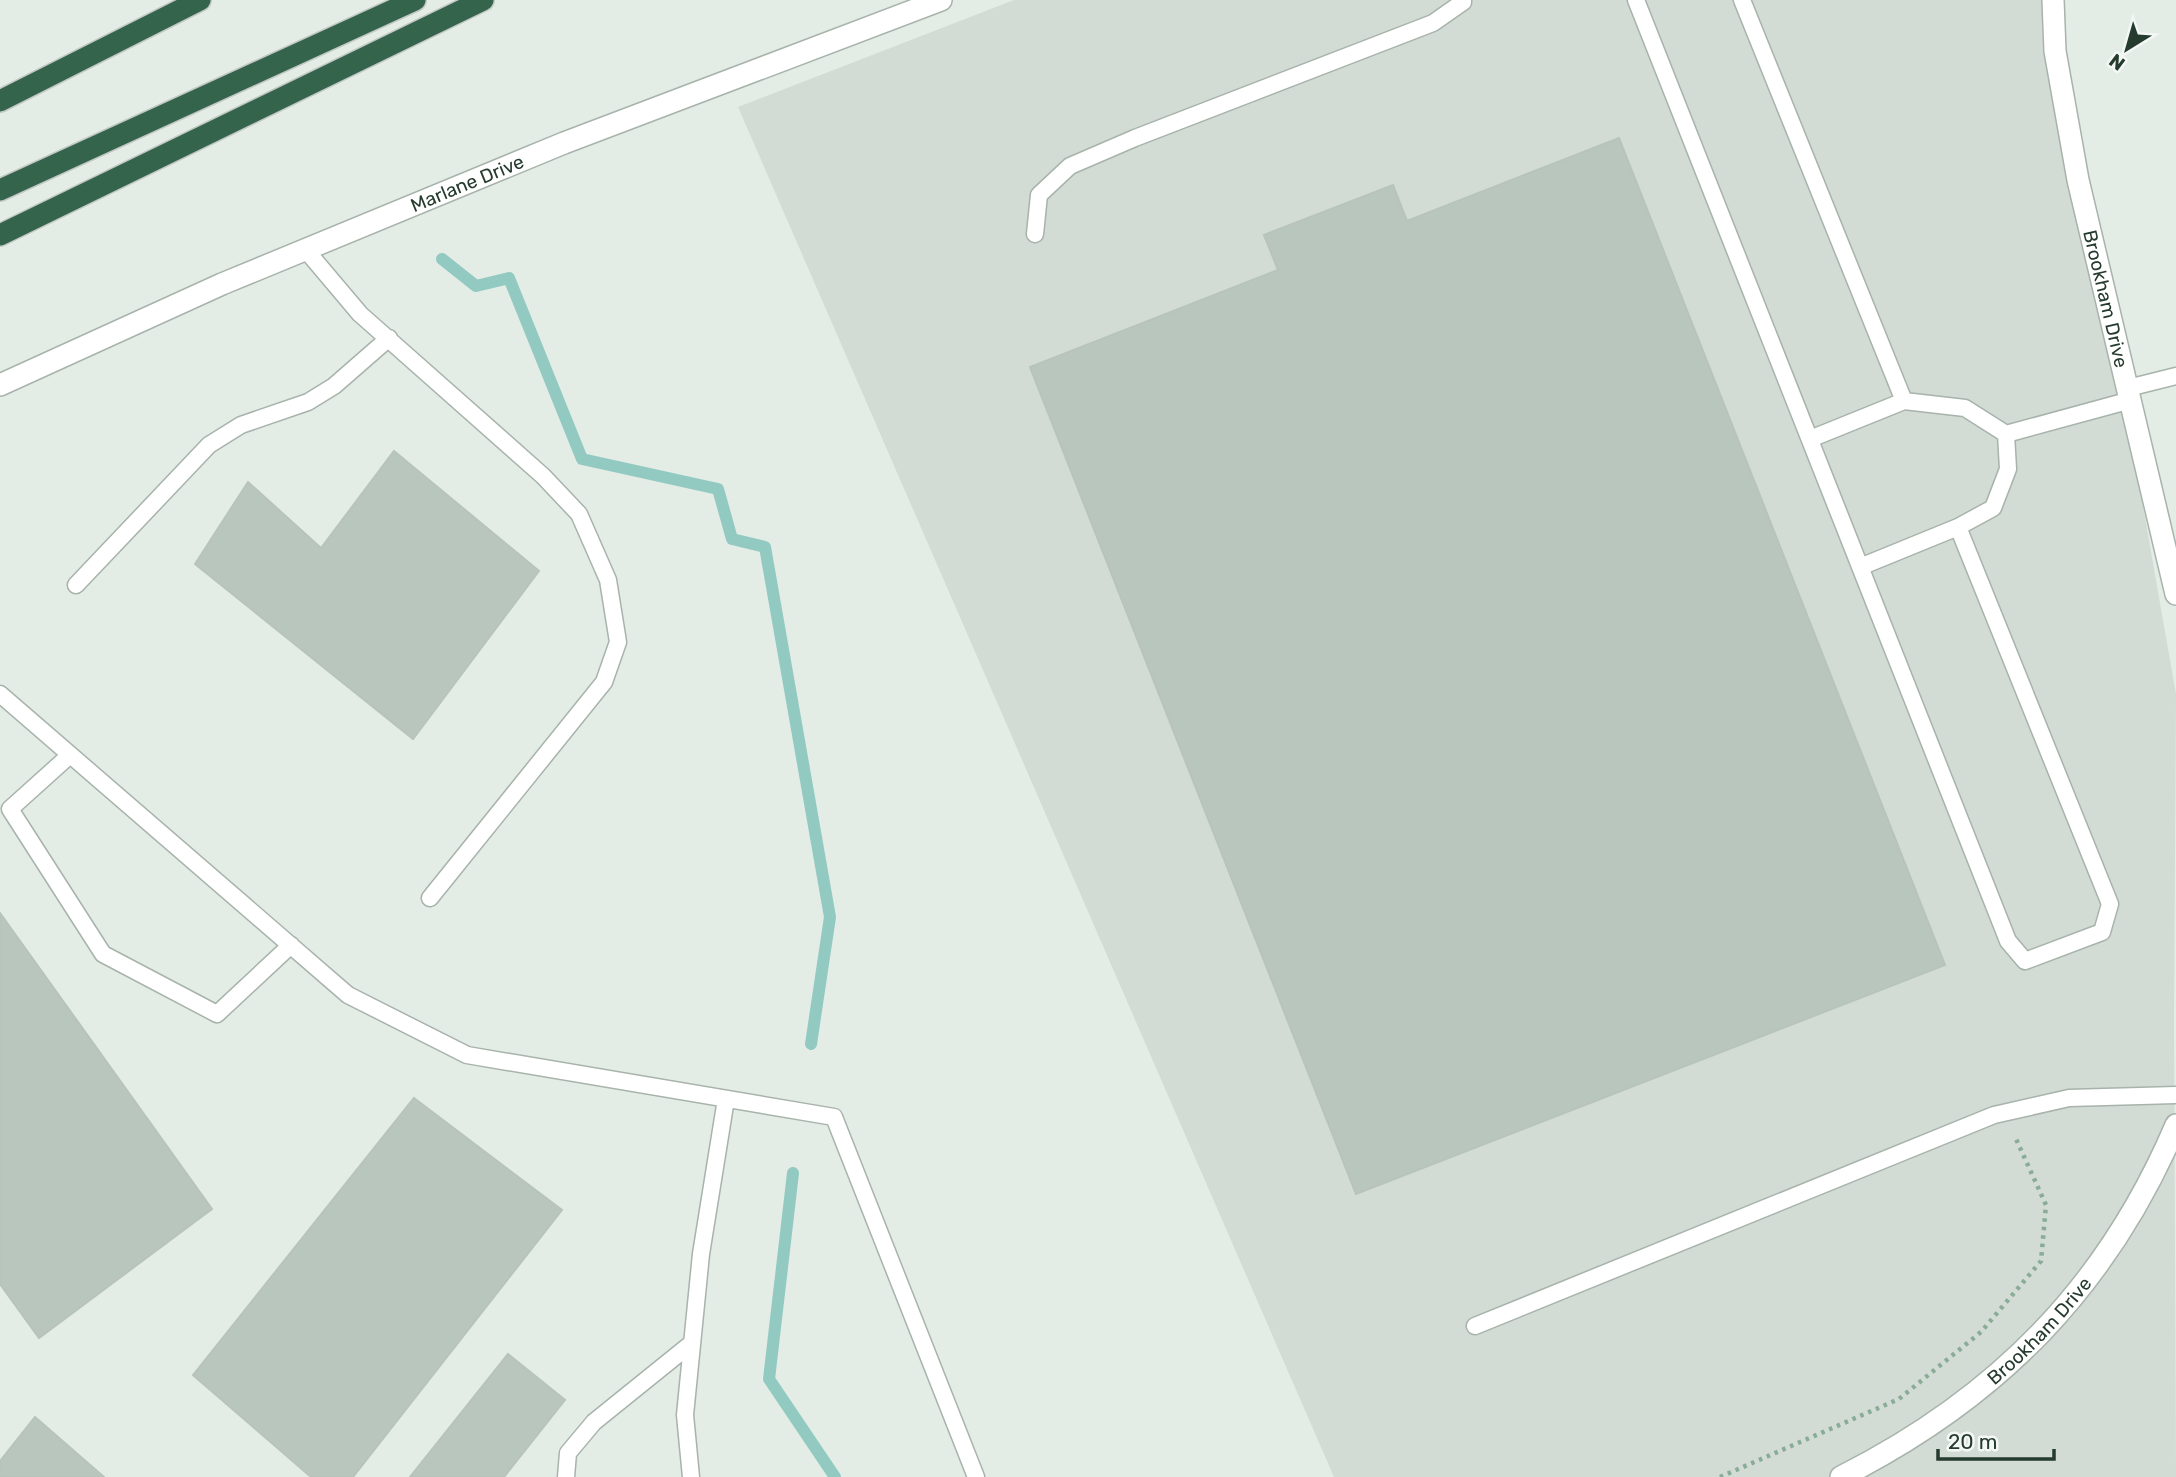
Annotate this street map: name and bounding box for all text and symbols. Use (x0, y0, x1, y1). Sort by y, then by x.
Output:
north arrow (2092, 14, 2162, 84)
text: N (2105, 49, 2129, 75)
street label: Marlane Drive (407, 149, 527, 217)
street label: Brookham Drive (2079, 228, 2133, 370)
street label: Brookham Drive (1982, 1272, 2096, 1389)
scale bar (1938, 1418, 2054, 1462)
text: 20 m (1948, 1429, 1997, 1454)

